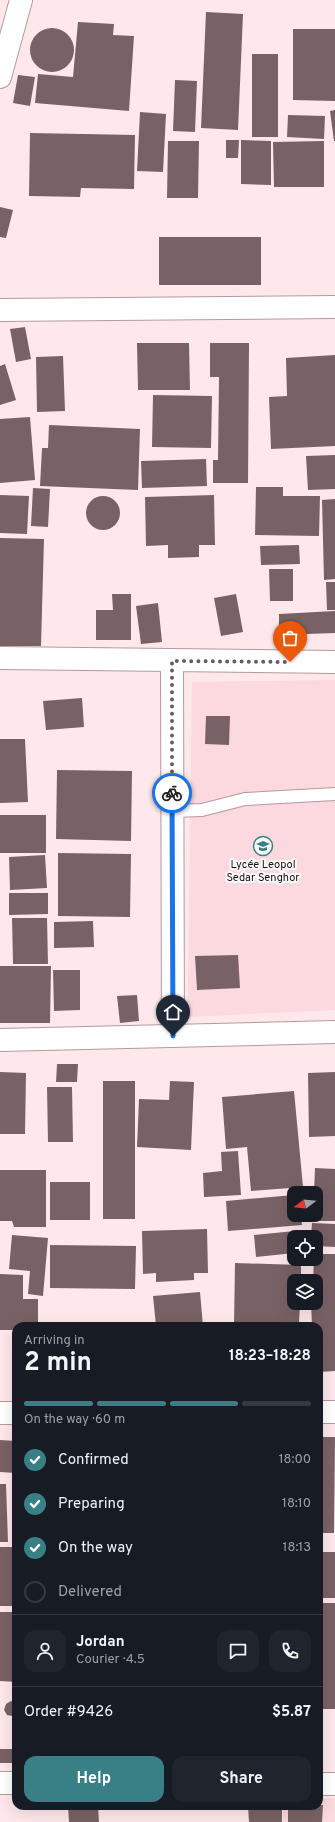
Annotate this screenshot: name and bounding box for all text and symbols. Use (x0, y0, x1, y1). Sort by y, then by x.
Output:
pin (273, 621, 307, 662)
icon: bag (279, 627, 301, 649)
courier (152, 773, 192, 813)
icon: bike (161, 782, 183, 804)
school or university icon: Lycée Leopol Sedar Senghor (252, 835, 274, 857)
place label: Lycée Leopol Sedar Senghor (226, 858, 300, 885)
pin (156, 995, 190, 1036)
icon: home (162, 1001, 184, 1023)
north arrow (287, 1186, 323, 1222)
map controls (287, 1186, 323, 1310)
button: locate (287, 1230, 323, 1266)
button: layers (287, 1274, 323, 1310)
text: Arriving in (24, 1333, 85, 1349)
text: 2 min (24, 1347, 92, 1380)
text: 18:23–18:28 (229, 1347, 311, 1366)
text: On the way · 60 m (24, 1412, 125, 1428)
icon: check (24, 1449, 46, 1471)
text: Confirmed (58, 1451, 129, 1470)
text: 18:00 (279, 1452, 311, 1468)
icon: check (24, 1493, 46, 1515)
text: Preparing (58, 1495, 125, 1514)
text: 18:10 (282, 1496, 311, 1512)
icon: check (24, 1537, 46, 1559)
text: On the way (58, 1539, 133, 1558)
text: 18:13 (283, 1540, 311, 1556)
text: Delivered (58, 1583, 122, 1602)
button: person (24, 1630, 66, 1672)
button: chat (217, 1630, 259, 1672)
button: phone (269, 1630, 311, 1672)
text: Jordan (76, 1633, 125, 1652)
text: Courier · 4.5 (76, 1652, 145, 1668)
text: Order #9426 (24, 1703, 113, 1722)
text: $5.87 (272, 1703, 311, 1722)
button: Help (24, 1756, 164, 1802)
button: Share (172, 1756, 311, 1802)

